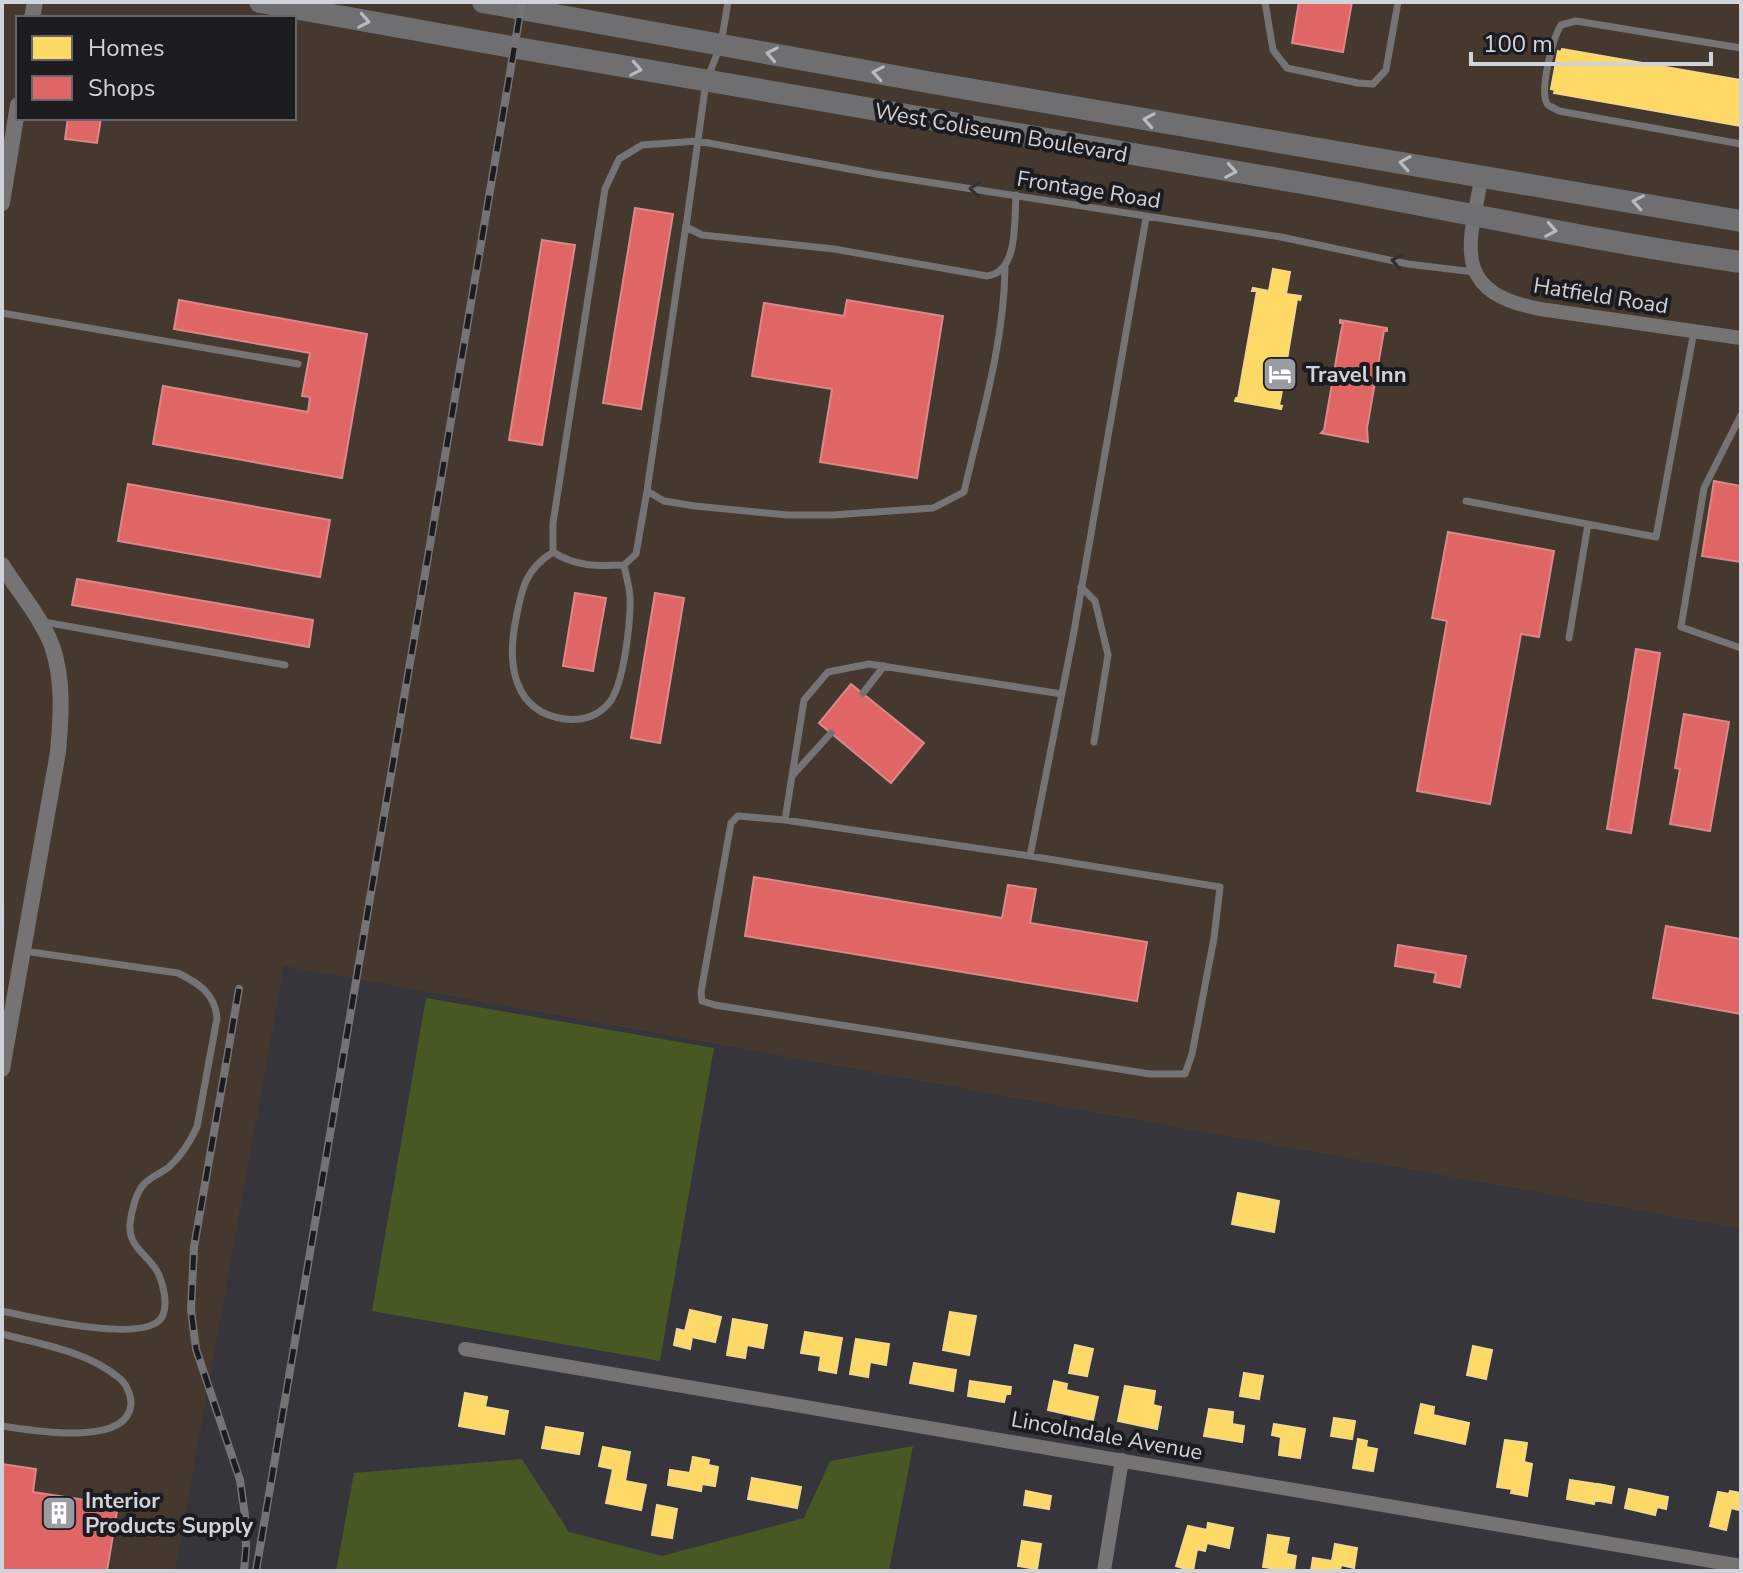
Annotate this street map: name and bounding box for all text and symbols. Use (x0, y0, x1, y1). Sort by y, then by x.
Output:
one-way arrow (358, 11, 371, 28)
legend (16, 16, 296, 120)
scale bar (1471, 16, 1711, 66)
text: 100 m (1483, 28, 1553, 60)
text: Homes (88, 32, 164, 64)
one-way arrow (765, 46, 779, 63)
one-way arrow (629, 60, 643, 77)
one-way arrow (871, 65, 885, 82)
text: Shops (88, 72, 155, 104)
street label: West Coliseum Boulevard (872, 96, 1130, 170)
one-way arrow (1142, 112, 1156, 129)
one-way arrow (1399, 156, 1412, 173)
one-way arrow (1224, 162, 1238, 179)
street label: Frontage Road (1015, 164, 1163, 216)
one-way arrow (968, 181, 982, 198)
one-way arrow (1631, 195, 1645, 212)
one-way arrow (1544, 221, 1558, 238)
one-way arrow (1390, 254, 1404, 271)
street label: Hatfield Road (1531, 271, 1670, 321)
hotel icon: Travel Inn (1261, 355, 1299, 393)
place label: Travel Inn (1306, 360, 1407, 390)
street label: Lincolndale Avenue (1009, 1404, 1205, 1468)
place label: Interior Products Supply (85, 1486, 253, 1541)
building icon: Interior Products Supply (40, 1494, 78, 1532)

